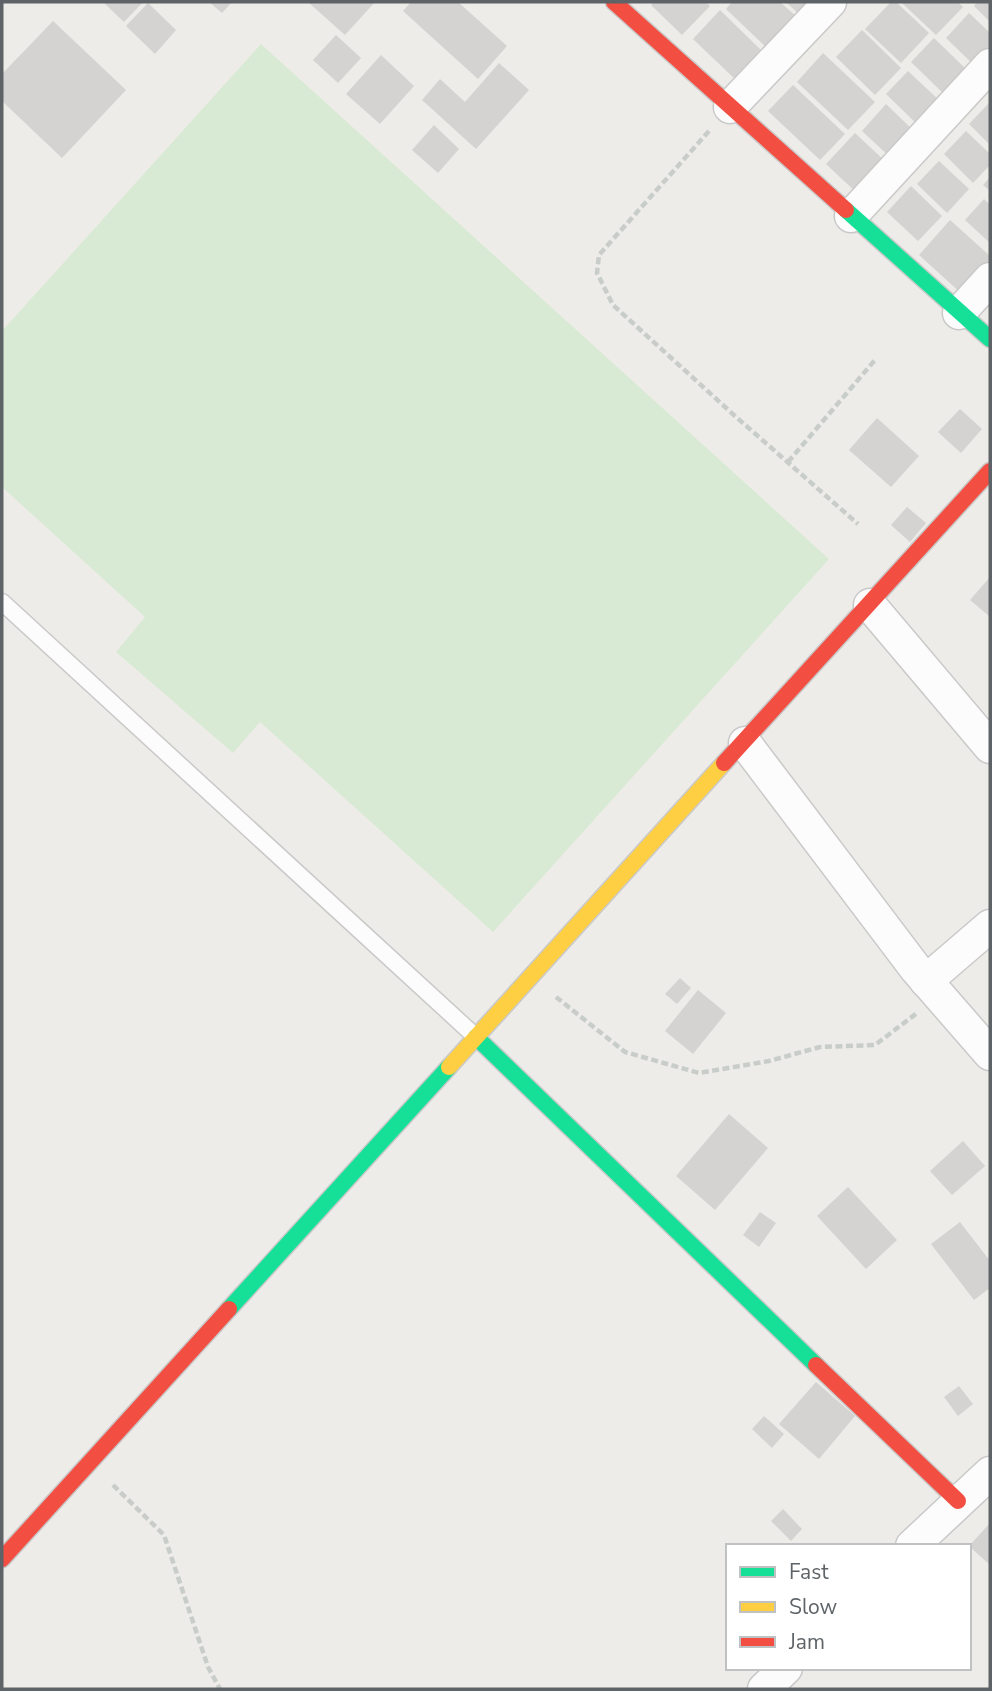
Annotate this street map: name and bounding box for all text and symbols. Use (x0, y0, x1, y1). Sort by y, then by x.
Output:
legend (726, 1544, 971, 1670)
text: Fast (789, 1558, 829, 1586)
text: Slow (789, 1593, 838, 1621)
text: Jam (788, 1628, 825, 1656)

